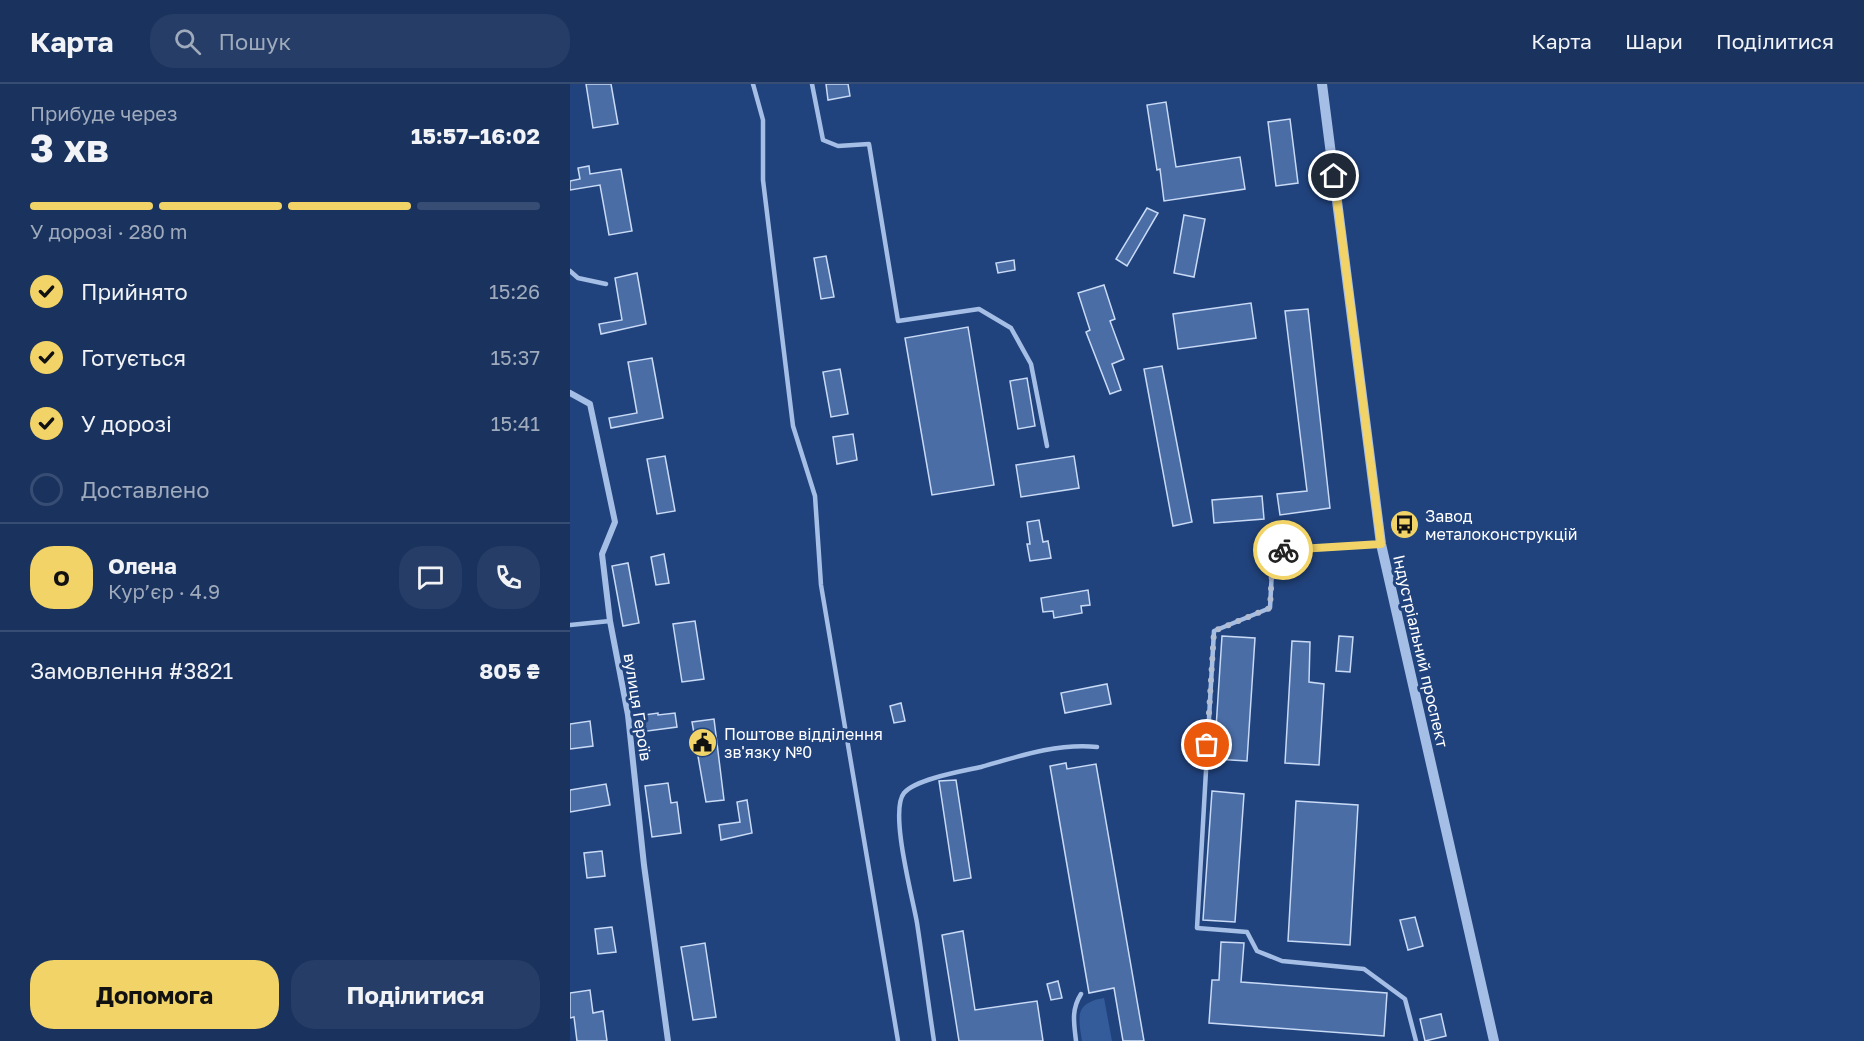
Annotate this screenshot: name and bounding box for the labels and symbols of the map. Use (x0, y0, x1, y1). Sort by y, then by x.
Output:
pin (1308, 150, 1359, 201)
place label: Завод металоконструкцій (1425, 506, 1578, 544)
bus stop icon: Завод металоконструкцій (1388, 509, 1420, 541)
courier (1253, 520, 1313, 580)
street label: Індустріальний проспект (1389, 553, 1453, 750)
street label: вулиця Героїв (620, 652, 656, 762)
pin (1181, 719, 1232, 770)
place label: Поштове відділення зв'язку №0 (724, 724, 883, 762)
public building icon: Поштове відділення зв'язку №0 (687, 727, 719, 759)

